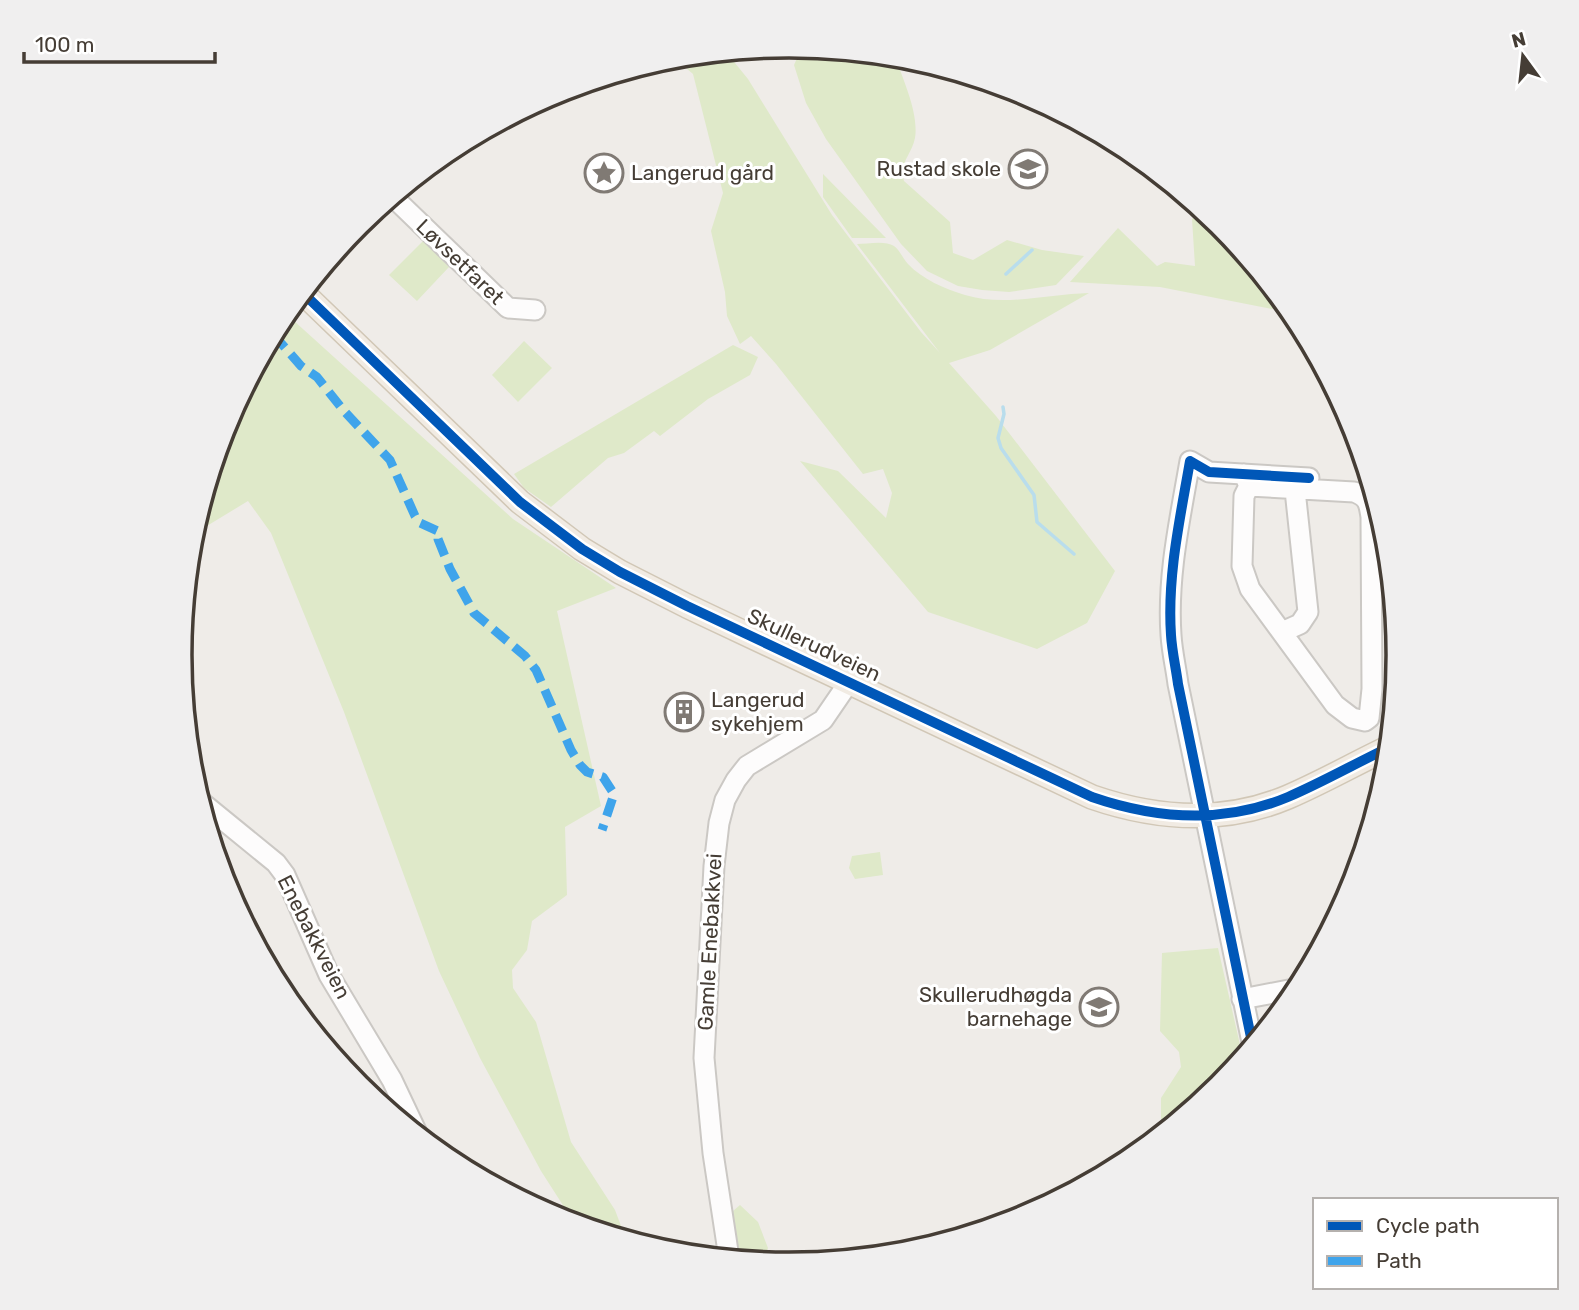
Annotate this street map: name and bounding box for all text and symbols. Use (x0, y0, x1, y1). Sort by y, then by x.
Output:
scale bar (24, 21, 215, 65)
north arrow (1488, 21, 1558, 91)
text: N (1509, 27, 1528, 53)
text: 100 m (35, 32, 94, 57)
school or university icon: Rustad skole (1007, 148, 1049, 190)
place icon: Langerud gård (583, 152, 625, 194)
place label: Rustad skole (877, 156, 1001, 181)
place label: Langerud gård (631, 160, 774, 185)
street label: Løvsetfaret (411, 214, 509, 310)
street label: Skullerudveien (744, 603, 885, 686)
place label: Langerud sykehjem (711, 687, 805, 736)
building icon: Langerud sykehjem (663, 691, 705, 733)
street label: Gamle Enebakkvei (692, 853, 727, 1031)
street label: Enebakkveien (273, 871, 356, 1003)
place label: Skullerudhøgda barnehage (919, 982, 1072, 1031)
school or university icon: Skullerudhøgda barnehage (1078, 986, 1120, 1028)
legend (1313, 1198, 1558, 1289)
text: Cycle path (1376, 1213, 1480, 1238)
text: Path (1376, 1248, 1422, 1273)

